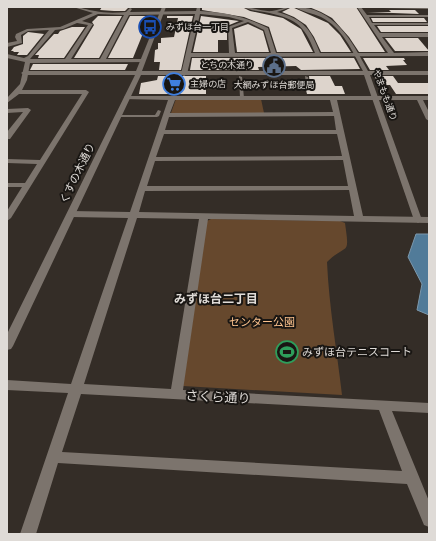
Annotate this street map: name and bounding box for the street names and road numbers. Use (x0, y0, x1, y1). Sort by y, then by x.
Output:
street label: とちの木通り (200, 60, 254, 70)
street label: やまもも通り (371, 68, 399, 122)
street label: くすの木通り (57, 141, 97, 205)
street label: さくら通り (185, 388, 251, 406)

